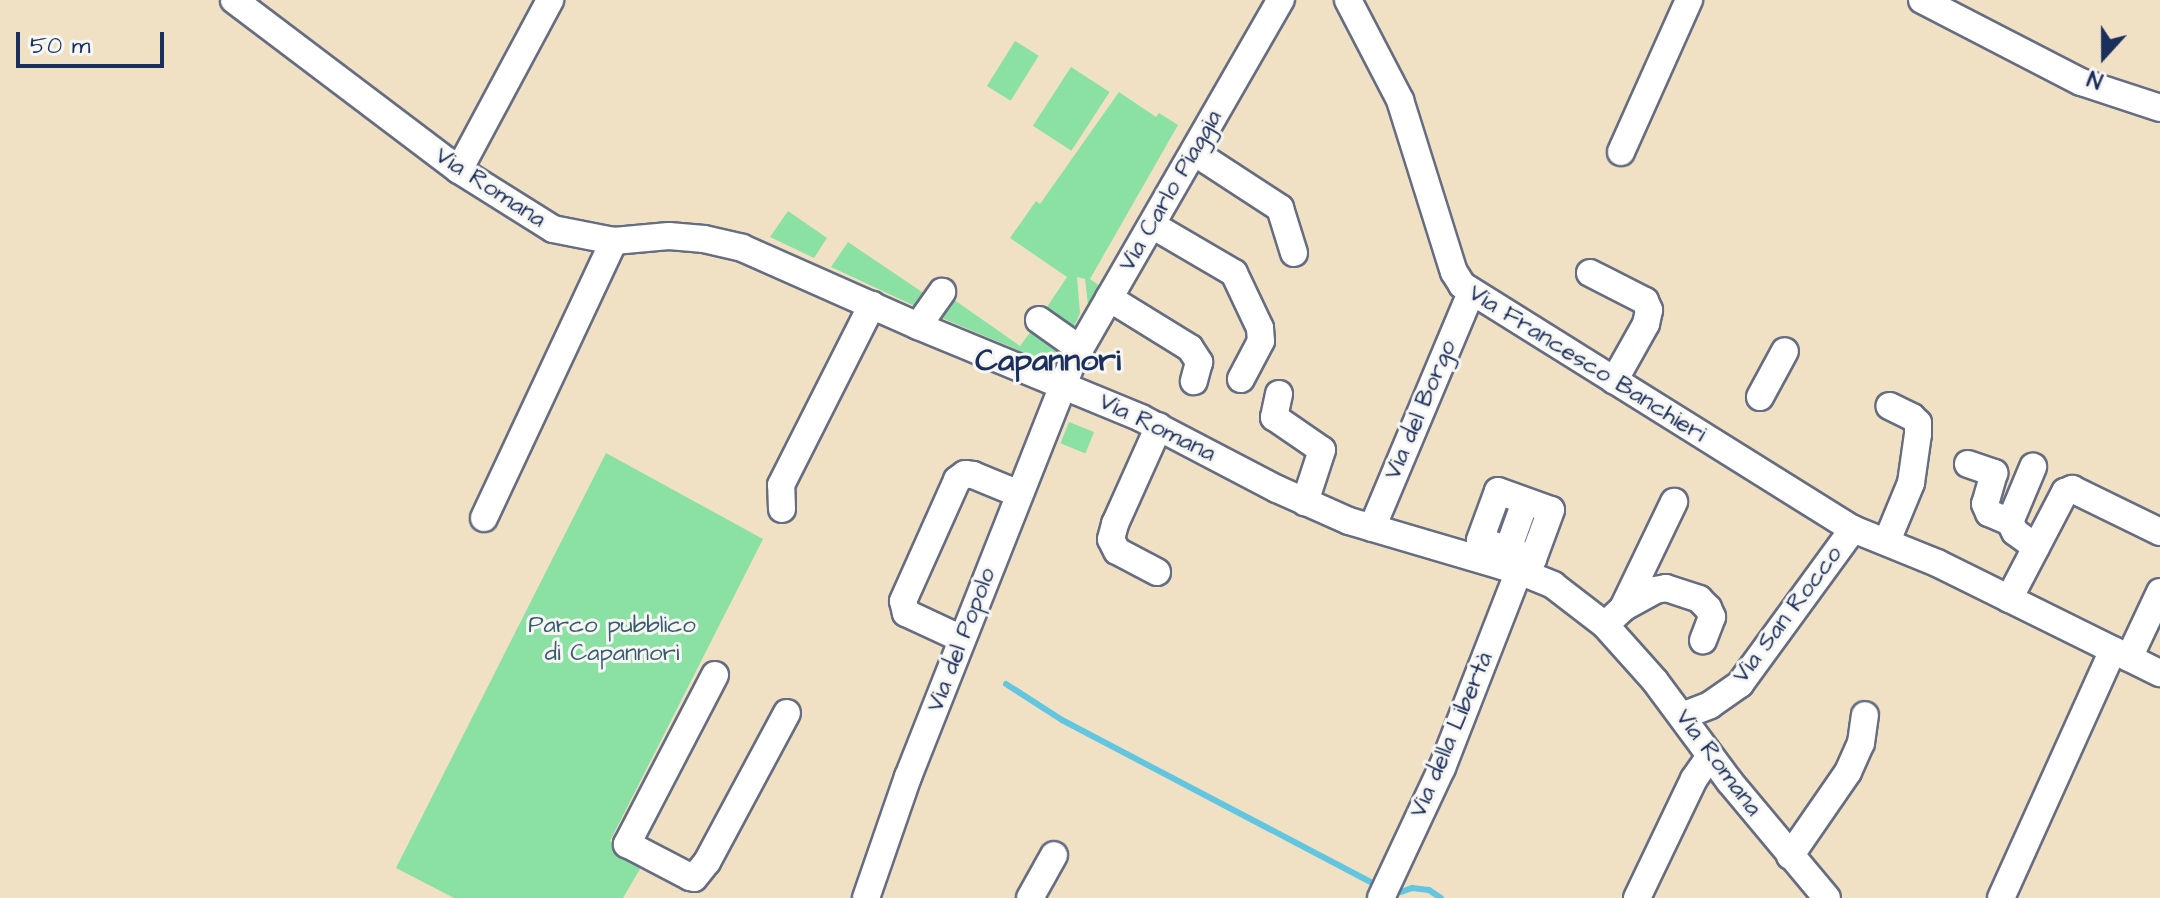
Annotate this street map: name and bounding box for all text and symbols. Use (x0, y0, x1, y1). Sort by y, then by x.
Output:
scale bar (20, 16, 168, 66)
north arrow (2064, 16, 2144, 96)
text: 50 m (30, 29, 90, 63)
text: N (2083, 62, 2107, 96)
street label: Via Carlo Piaggia (1113, 105, 1229, 277)
street label: Via Romana (429, 142, 551, 234)
street label: Via Francesco Banchieri (1463, 279, 1711, 449)
street label: Via del Borgo (1379, 336, 1463, 484)
district label: Capannori (975, 342, 1121, 380)
street label: Via Romana (1094, 387, 1220, 469)
street label: Via San Rocco (1727, 541, 1849, 689)
street label: Via del Popolo (921, 564, 1003, 716)
park label: Parco pubblico di Capannori (528, 612, 696, 668)
street label: Via della Libertà (1404, 648, 1500, 822)
street label: Via Romana (1669, 704, 1767, 822)

